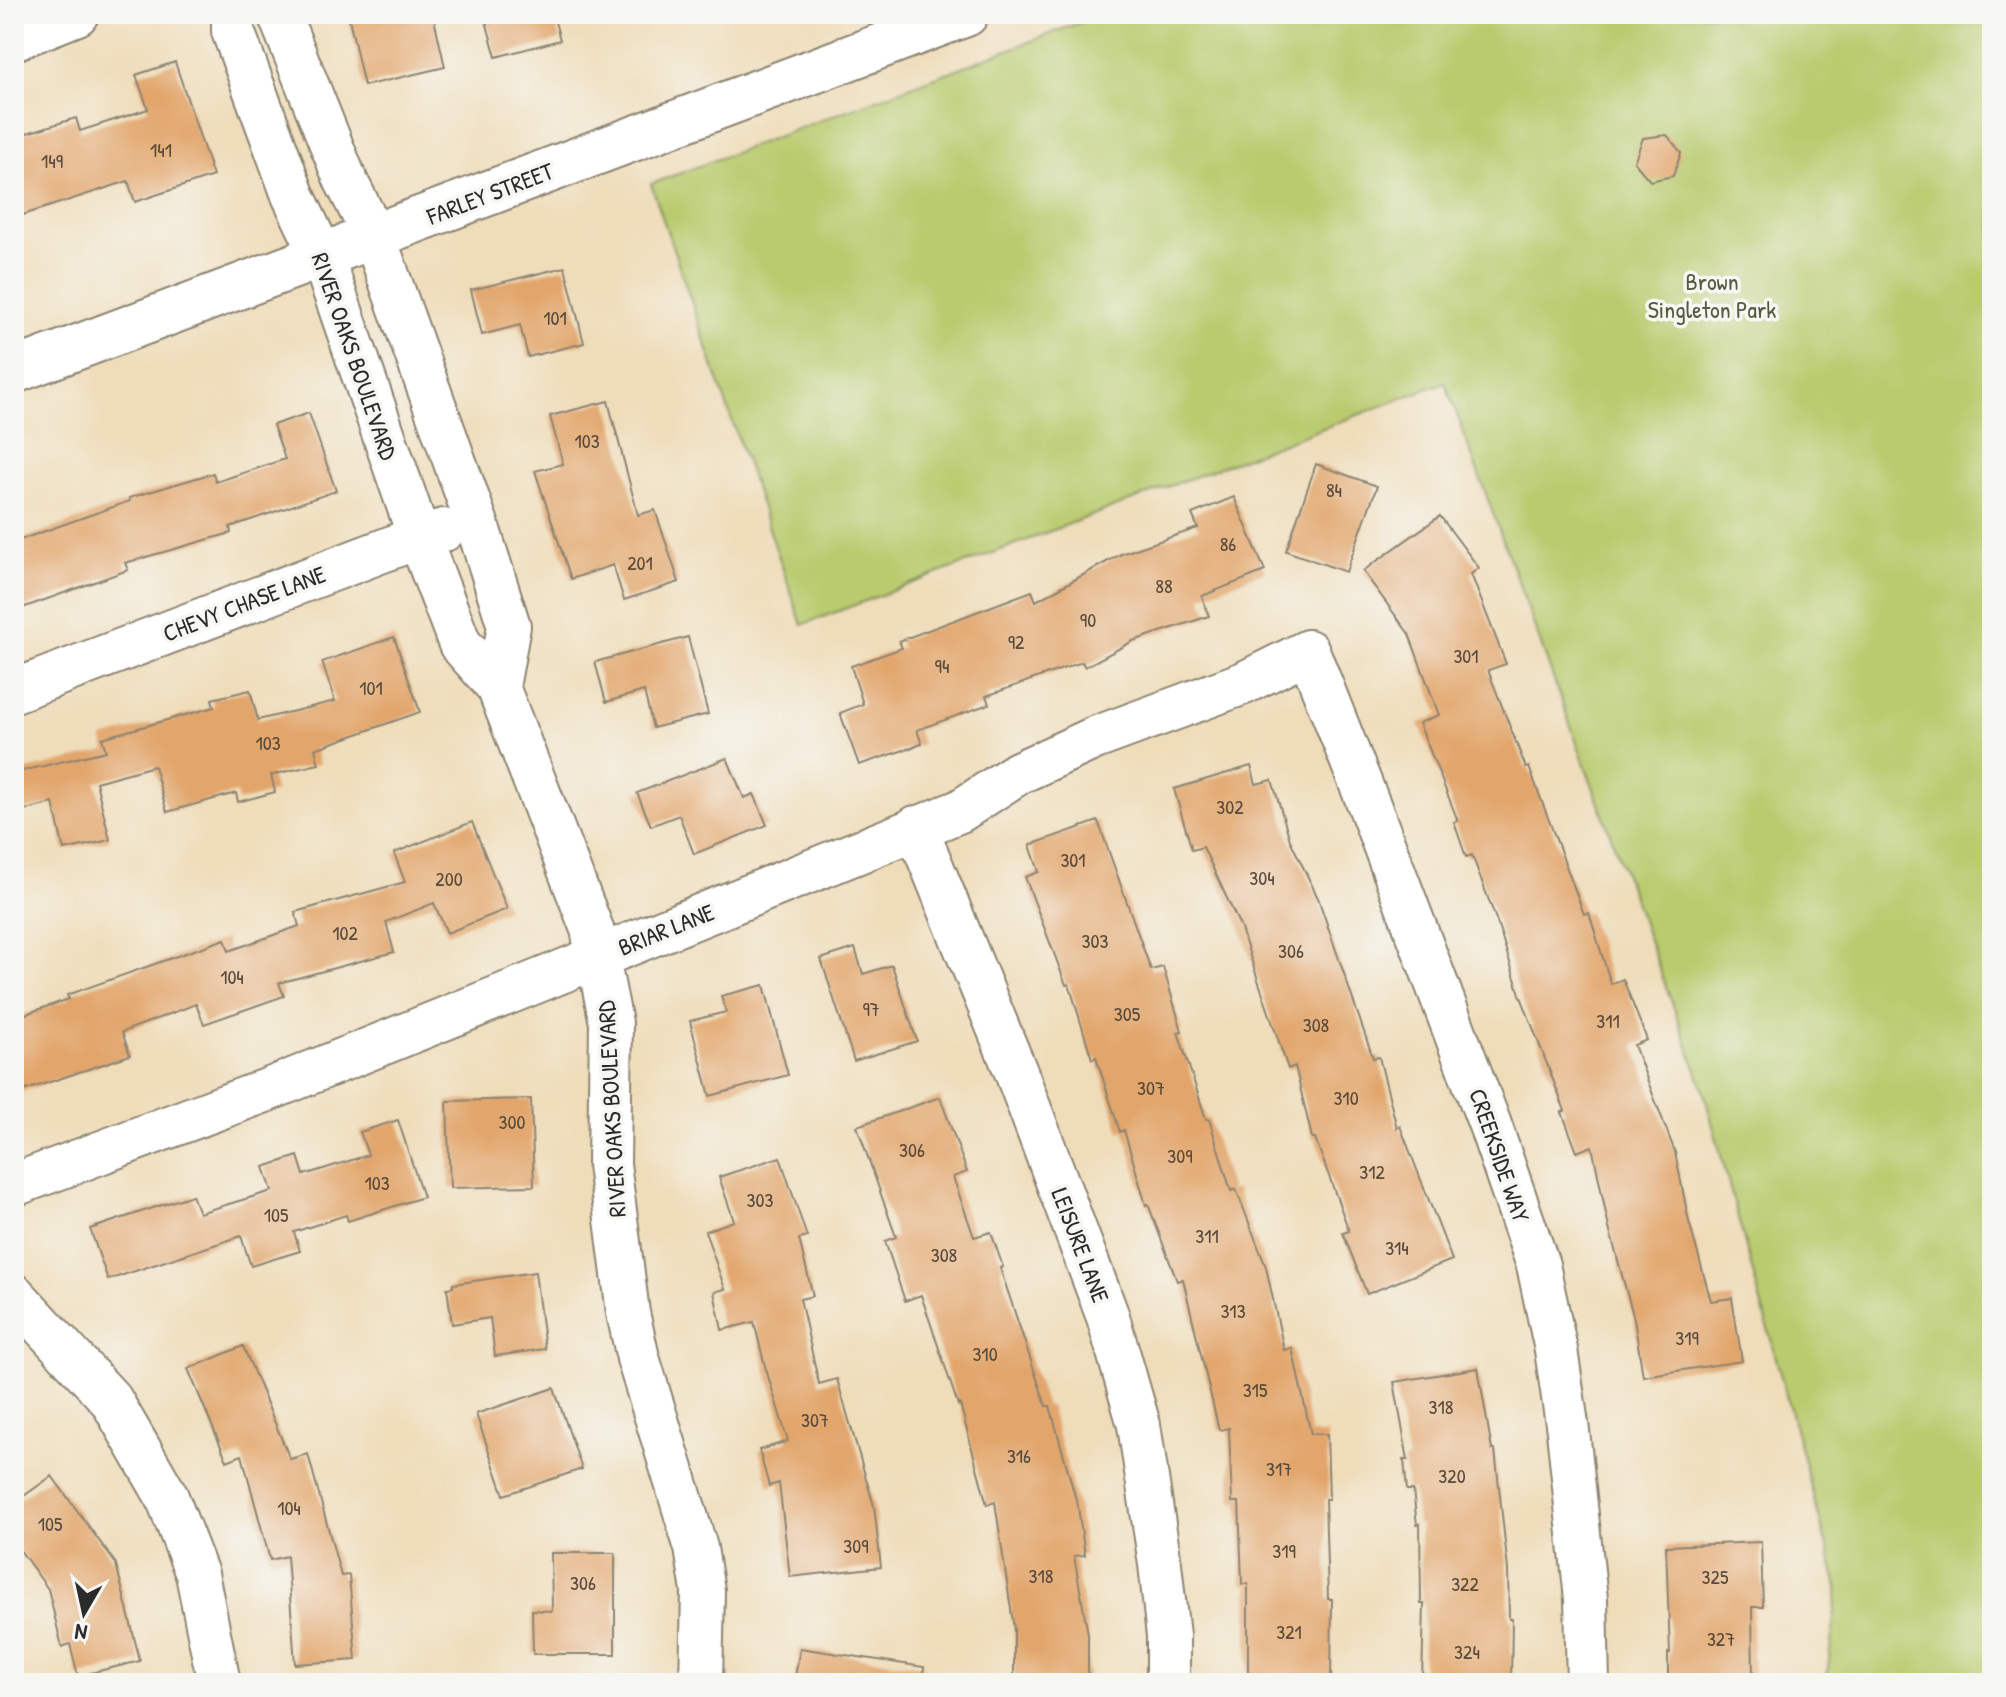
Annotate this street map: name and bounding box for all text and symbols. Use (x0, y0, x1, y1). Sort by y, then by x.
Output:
house number: 141 (150, 136, 172, 163)
house number: 149 (41, 147, 63, 174)
street label: FARLEY STREET (421, 154, 558, 232)
street label: RIVER OAKS BOULEVARD (305, 248, 406, 464)
park label: Brown Singleton Park (1648, 265, 1776, 325)
house number: 101 (543, 304, 567, 331)
house number: 103 (574, 427, 600, 454)
house number: 84 (1326, 476, 1342, 503)
house number: 86 (1220, 530, 1236, 557)
house number: 201 (627, 549, 653, 576)
street label: CHEVY CHASE LANE (158, 557, 330, 649)
house number: 88 (1155, 572, 1173, 599)
house number: 90 (1080, 606, 1096, 633)
house number: 92 (1008, 628, 1025, 655)
house number: 301 (1453, 642, 1479, 669)
house number: 94 (935, 652, 949, 679)
house number: 101 (359, 674, 383, 701)
house number: 103 (255, 729, 281, 756)
house number: 302 (1216, 793, 1244, 820)
house number: 301 (1060, 846, 1086, 873)
house number: 304 (1249, 864, 1275, 891)
house number: 200 (435, 865, 463, 892)
street label: BRIAR LANE (613, 895, 719, 963)
house number: 102 (332, 919, 358, 946)
house number: 303 (1082, 927, 1108, 954)
house number: 306 (1278, 937, 1304, 964)
house number: 104 (220, 963, 244, 990)
house number: 97 (862, 995, 880, 1022)
street label: RIVER OAKS BOULEVARD (589, 999, 633, 1218)
house number: 305 (1114, 1000, 1141, 1027)
house number: 311 (1596, 1007, 1620, 1034)
house number: 308 (1303, 1011, 1329, 1038)
house number: 307 (1137, 1074, 1165, 1101)
house number: 310 (1333, 1084, 1359, 1111)
street label: CREEKSIDE WAY (1462, 1084, 1538, 1226)
house number: 300 (499, 1108, 525, 1135)
house number: 306 (899, 1136, 925, 1163)
house number: 309 (1167, 1142, 1193, 1169)
house number: 312 (1359, 1158, 1385, 1185)
house number: 103 (364, 1169, 390, 1196)
street label: LEISURE LANE (1044, 1183, 1118, 1307)
house number: 303 (747, 1186, 773, 1213)
house number: 105 (264, 1201, 289, 1228)
house number: 311 (1195, 1222, 1219, 1249)
house number: 314 (1385, 1234, 1409, 1261)
house number: 308 (931, 1241, 957, 1268)
house number: 313 (1220, 1297, 1246, 1324)
house number: 319 (1675, 1324, 1699, 1351)
house number: 310 (972, 1340, 998, 1367)
house number: 315 (1243, 1376, 1268, 1403)
house number: 318 (1429, 1393, 1453, 1420)
house number: 307 (801, 1406, 829, 1433)
house number: 316 (1007, 1442, 1031, 1469)
house number: 317 (1266, 1455, 1292, 1482)
house number: 320 (1438, 1462, 1466, 1489)
house number: 104 (277, 1494, 301, 1521)
house number: 105 (38, 1510, 63, 1537)
house number: 309 (843, 1532, 869, 1559)
house number: 319 (1272, 1537, 1296, 1564)
house number: 318 (1029, 1562, 1053, 1589)
house number: 325 (1702, 1563, 1729, 1590)
house number: 306 (570, 1569, 596, 1596)
house number: 322 (1451, 1570, 1479, 1597)
north arrow (44, 1573, 124, 1653)
text: N (72, 1617, 89, 1648)
house number: 321 (1276, 1618, 1302, 1645)
house number: 327 (1707, 1625, 1735, 1652)
house number: 324 (1454, 1638, 1480, 1665)

